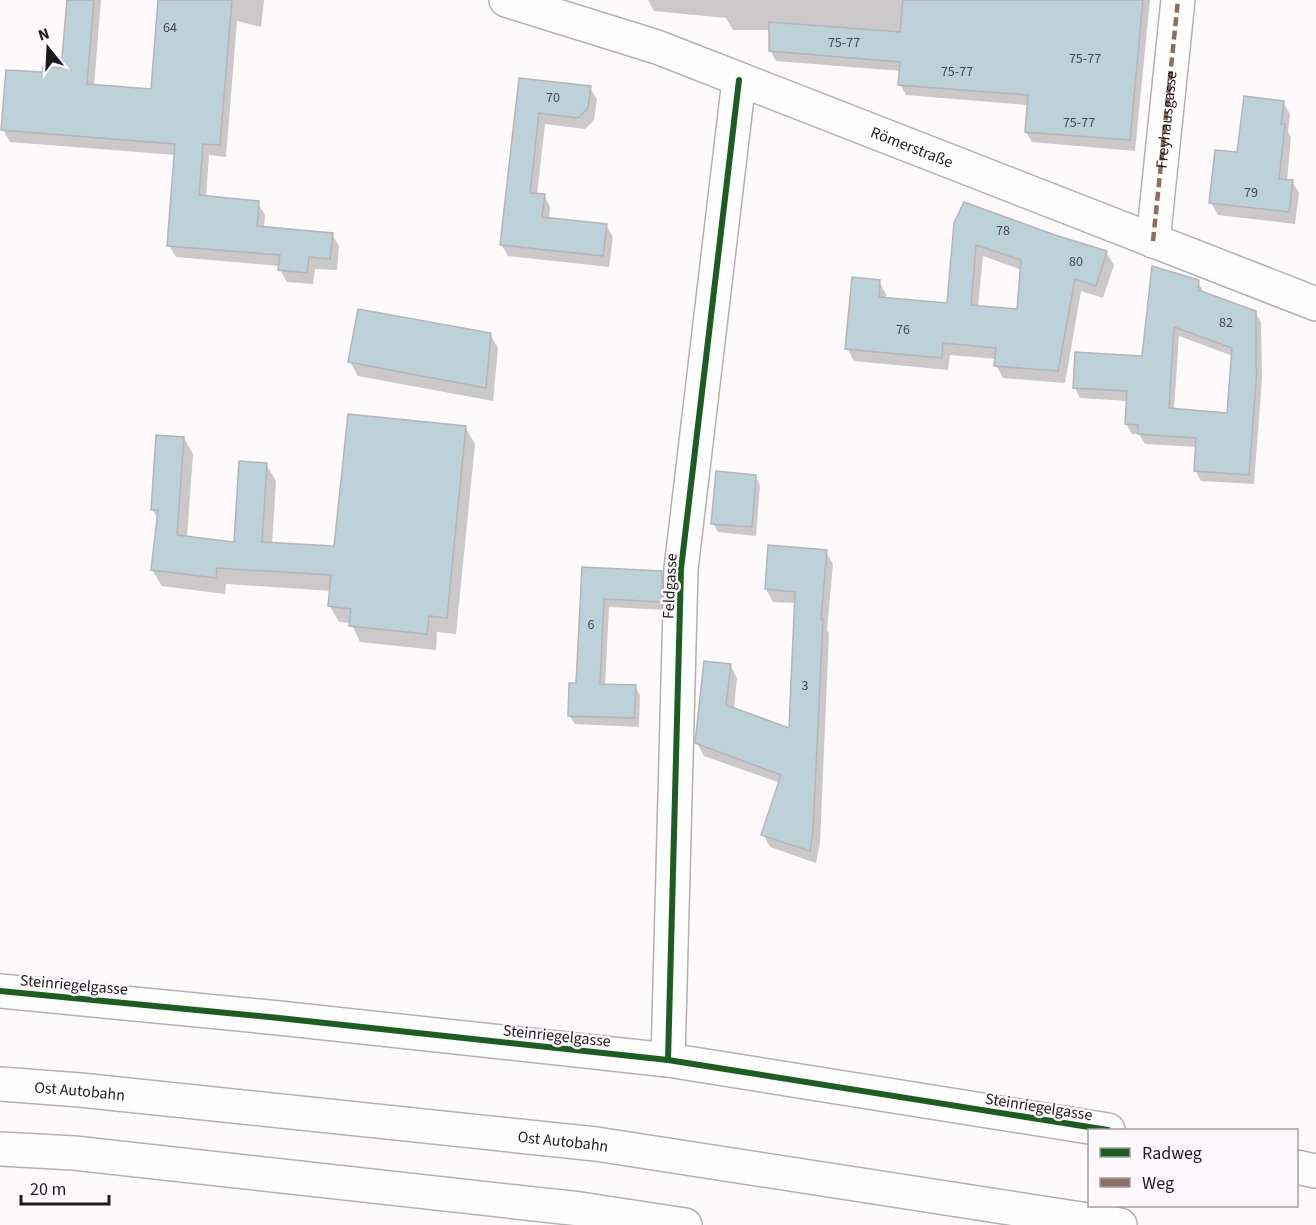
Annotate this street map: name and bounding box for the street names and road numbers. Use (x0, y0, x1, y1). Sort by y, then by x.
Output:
street label: Freyhausgasse (1151, 70, 1183, 170)
street label: Römerstraße (867, 121, 956, 173)
street label: Feldgasse (657, 553, 683, 619)
street label: Steinriegelgasse (19, 969, 129, 1001)
street label: Steinriegelgasse (502, 1019, 612, 1053)
street label: Ost Autobahn (33, 1077, 126, 1107)
street label: Steinriegelgasse (984, 1088, 1094, 1126)
street label: Ost Autobahn (517, 1126, 610, 1158)

